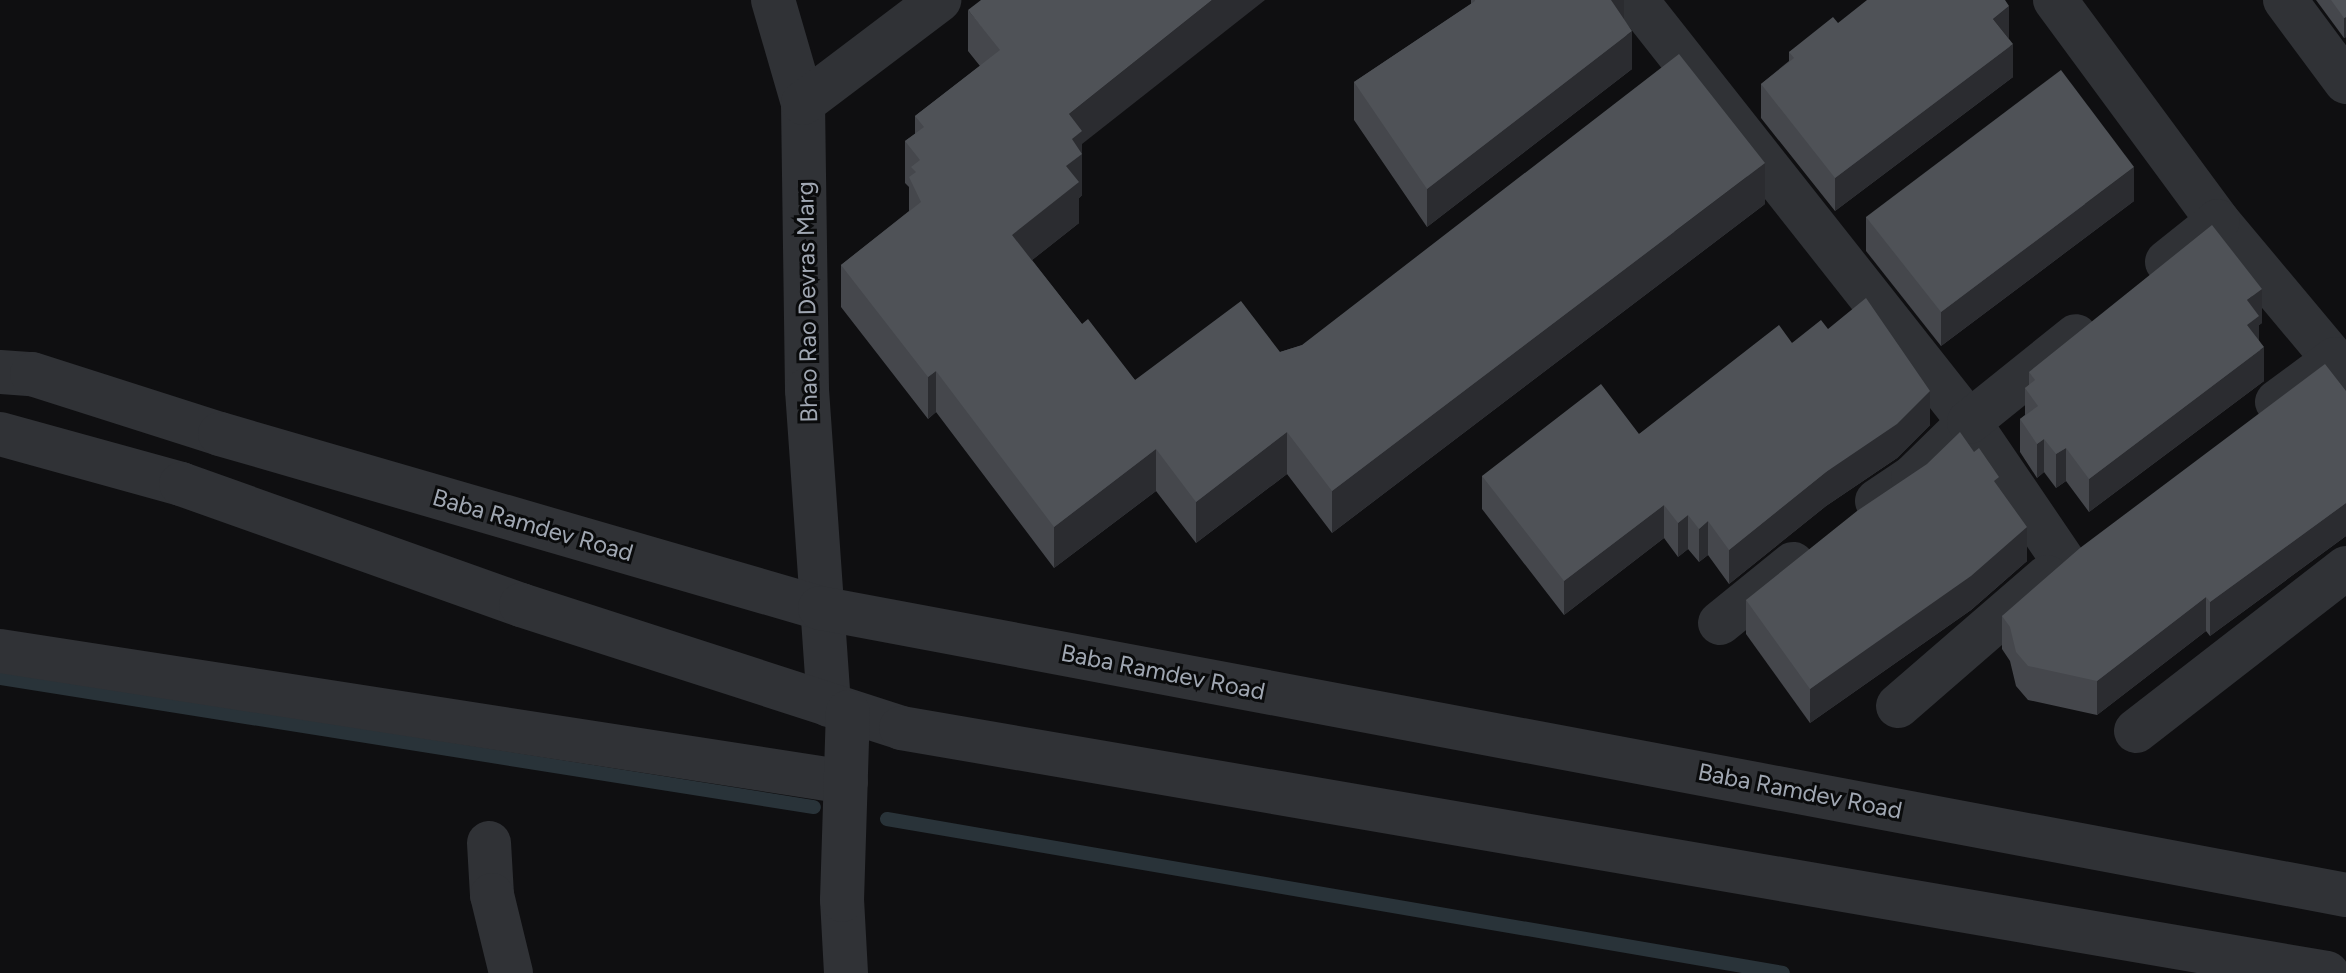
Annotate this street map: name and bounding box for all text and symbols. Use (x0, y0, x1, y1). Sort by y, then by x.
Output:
street label: Bhao Rao Devras Marg (790, 181, 824, 423)
street label: Baba Ramdev Road (429, 483, 637, 567)
street label: Baba Ramdev Road (1058, 638, 1268, 706)
street label: Baba Ramdev Road (1695, 757, 1905, 825)

